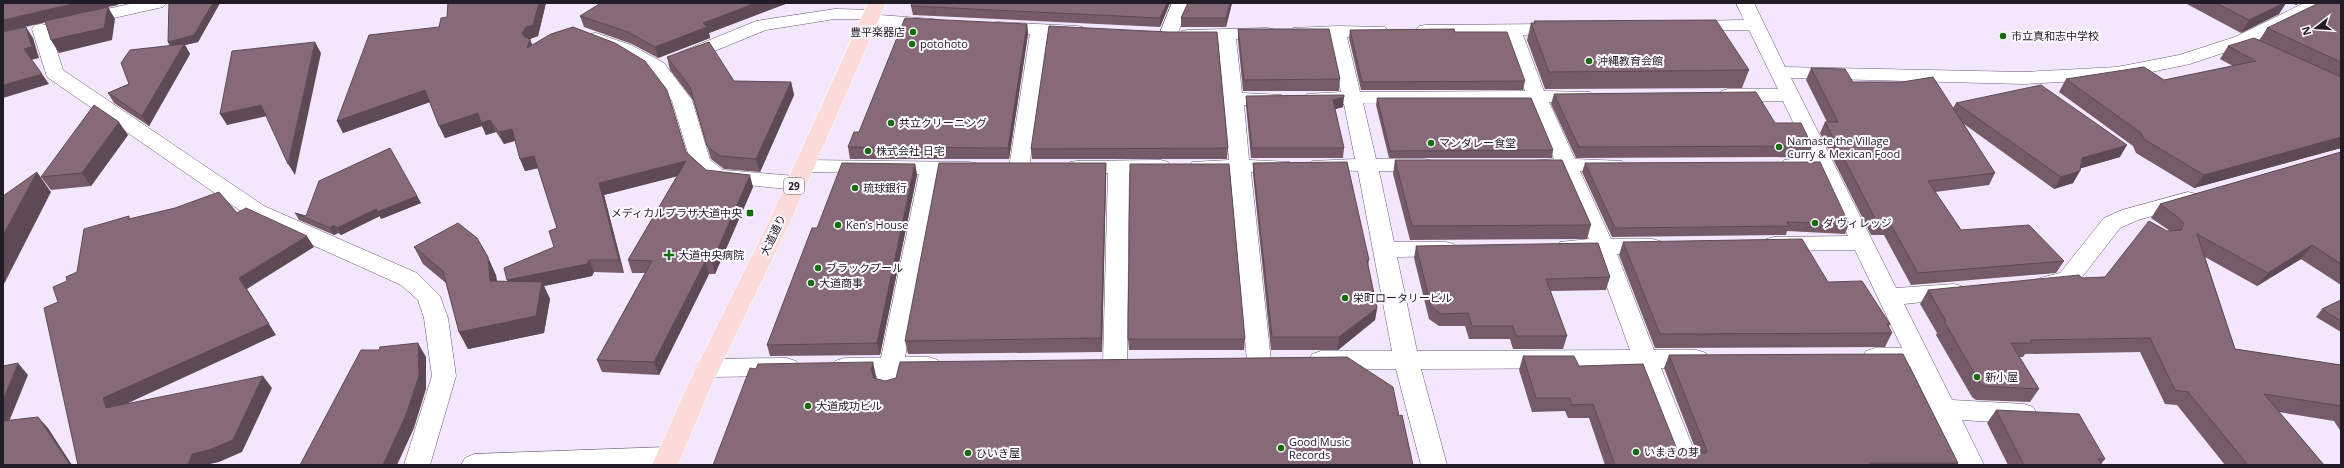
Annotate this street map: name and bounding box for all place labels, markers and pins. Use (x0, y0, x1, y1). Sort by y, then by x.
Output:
place label: 豊平楽器店 (850, 24, 905, 39)
marker: 豊平楽器店 (908, 27, 918, 37)
place label: 市立真和志中学校 (2011, 28, 2099, 43)
marker: 市立真和志中学校 (1998, 31, 2008, 41)
place label: potohoto (920, 36, 968, 51)
marker: potohoto (907, 39, 917, 49)
place label: 沖縄教育会館 (1597, 53, 1663, 68)
marker: 沖縄教育会館 (1584, 56, 1594, 66)
place label: 共立クリーニング (899, 115, 987, 130)
marker: 共立クリーニング (886, 118, 896, 128)
place label: Namaste the Village Curry & Mexican Food (1787, 133, 1900, 161)
place label: マンダレー食堂 (1439, 135, 1516, 150)
marker: マンダレー食堂 (1426, 138, 1436, 148)
marker: Namaste the Village Curry & Mexican Food (1774, 142, 1784, 152)
place label: 株式会社 日宅 (876, 143, 945, 158)
marker: 株式会社 日宅 (863, 146, 873, 156)
place label: 琉球銀行 (863, 180, 907, 195)
marker: 琉球銀行 (850, 183, 860, 193)
place label: メディカルプラザ大道中央 (611, 205, 743, 220)
marker: メディカルプラザ大道中央 (745, 208, 755, 218)
place label: ダ ヴィレッジ (1823, 215, 1892, 230)
place label: Ken’s House (846, 217, 909, 232)
marker: ダ ヴィレッジ (1810, 218, 1820, 228)
marker: Ken’s House (833, 220, 843, 230)
place label: 大道中央病院 (678, 247, 744, 262)
marker: 大道中央病院 (663, 249, 675, 261)
place label: ブラックプール (826, 260, 903, 275)
marker: ブラックプール (813, 263, 823, 273)
place label: 大道商事 (819, 275, 863, 290)
marker: 大道商事 (806, 278, 816, 288)
place label: 栄町ロータリービル (1353, 290, 1452, 305)
marker: 栄町ロータリービル (1340, 293, 1350, 303)
place label: 新小屋 (1985, 369, 2018, 384)
marker: 新小屋 (1972, 372, 1982, 382)
place label: 大道成功ビル (816, 398, 882, 413)
marker: 大道成功ビル (803, 401, 813, 411)
place label: Good Music Records (1289, 434, 1350, 462)
marker: Good Music Records (1276, 443, 1286, 453)
place label: いまきの芽 (1644, 444, 1699, 459)
place label: ひいき屋 (976, 445, 1020, 460)
marker: いまきの芽 (1631, 447, 1641, 457)
marker: ひいき屋 (963, 448, 973, 458)

